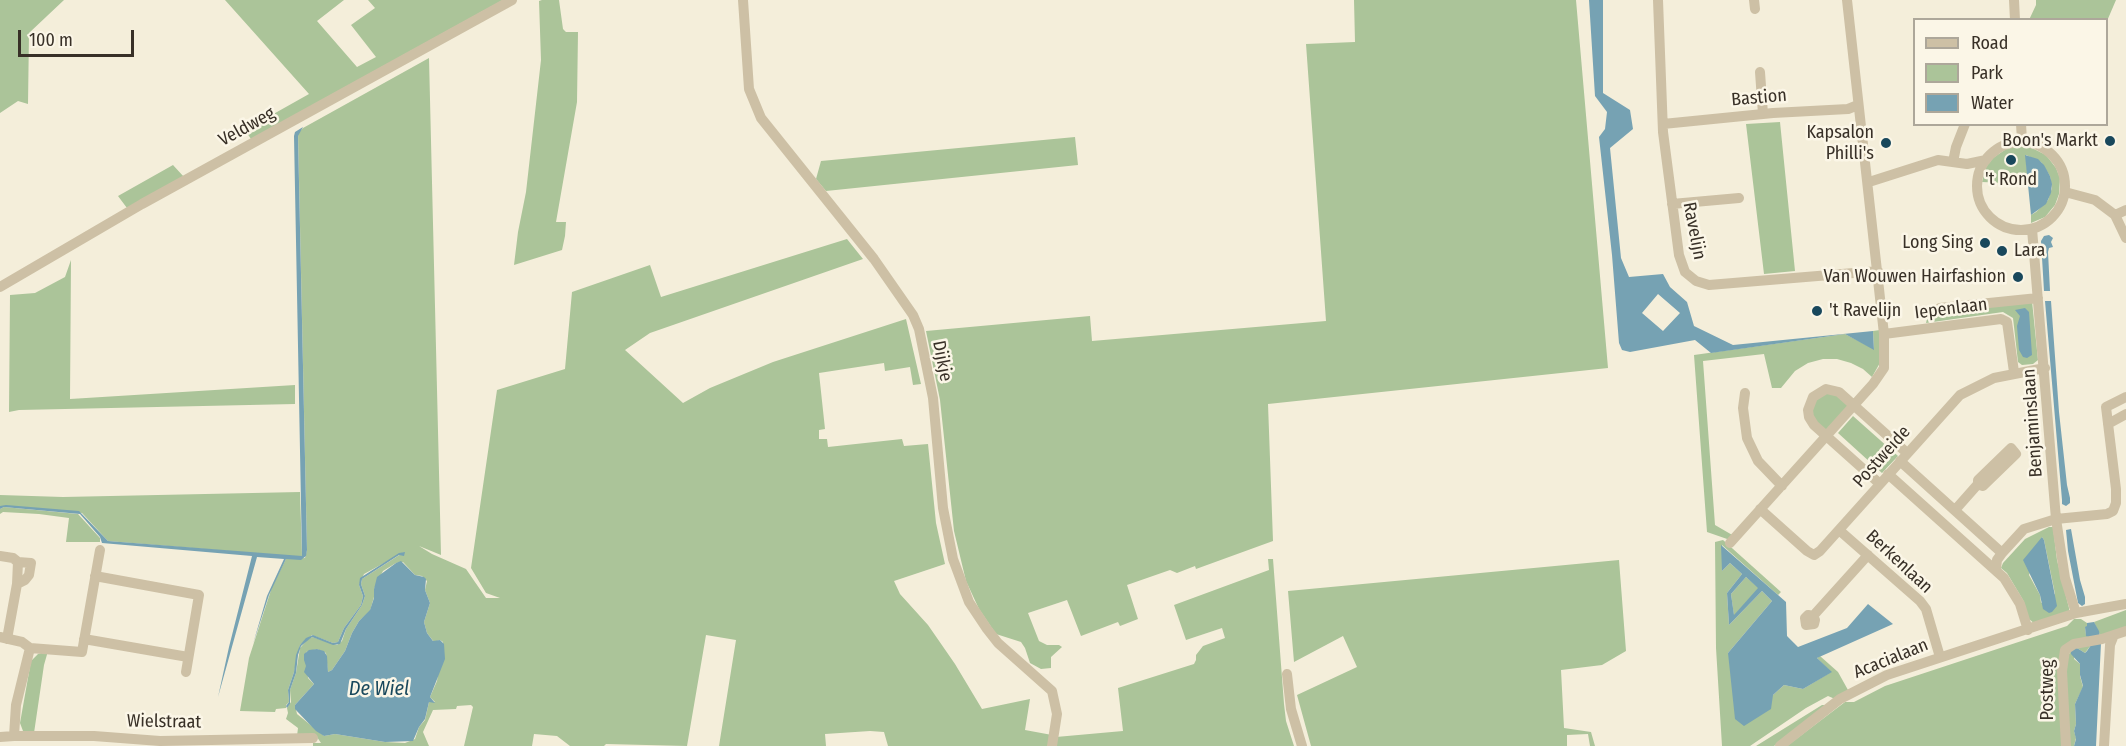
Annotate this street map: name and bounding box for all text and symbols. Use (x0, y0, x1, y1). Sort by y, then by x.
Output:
scale bar (21, 18, 136, 56)
legend (1913, 18, 2108, 126)
text: 100 m (29, 29, 73, 51)
text: Road (1971, 32, 2008, 54)
text: Park (1971, 62, 2003, 84)
street label: Bastion (1730, 85, 1788, 111)
text: Water (1971, 92, 2014, 114)
street label: Veldweg (215, 103, 279, 151)
place label: Kapsalon Philli's (1806, 122, 1874, 164)
place label: Boon's Markt (2002, 130, 2098, 152)
marker: Boon's Markt (2103, 134, 2117, 148)
marker: Kapsalon Philli's (1879, 136, 1893, 150)
marker: 't Rond (2004, 153, 2018, 167)
place label: 't Rond (1985, 169, 2037, 191)
street label: Ravelijn (1678, 200, 1710, 262)
place label: Long Sing (1902, 232, 1973, 254)
marker: Long Sing (1978, 236, 1992, 250)
place label: Lara (2014, 240, 2045, 262)
marker: Lara (1995, 244, 2009, 258)
place label: Van Wouwen Hairfashion (1823, 266, 2006, 288)
marker: Van Wouwen Hairfashion (2011, 270, 2025, 284)
street label: Iepenlaan (1913, 294, 1989, 324)
place label: 't Ravelijn (1829, 300, 1901, 322)
marker: 't Ravelijn (1810, 304, 1824, 318)
street label: Dijkje (927, 339, 957, 383)
street label: Benjaminslaan (2018, 368, 2048, 478)
street label: Postweide (1849, 422, 1915, 492)
street label: Berkenlaan (1861, 526, 1937, 598)
street label: Acacialaan (1851, 634, 1931, 684)
street label: Postweg (2037, 659, 2059, 721)
water label: De Wiel (349, 677, 409, 701)
street label: Wielstraat (127, 711, 201, 733)

